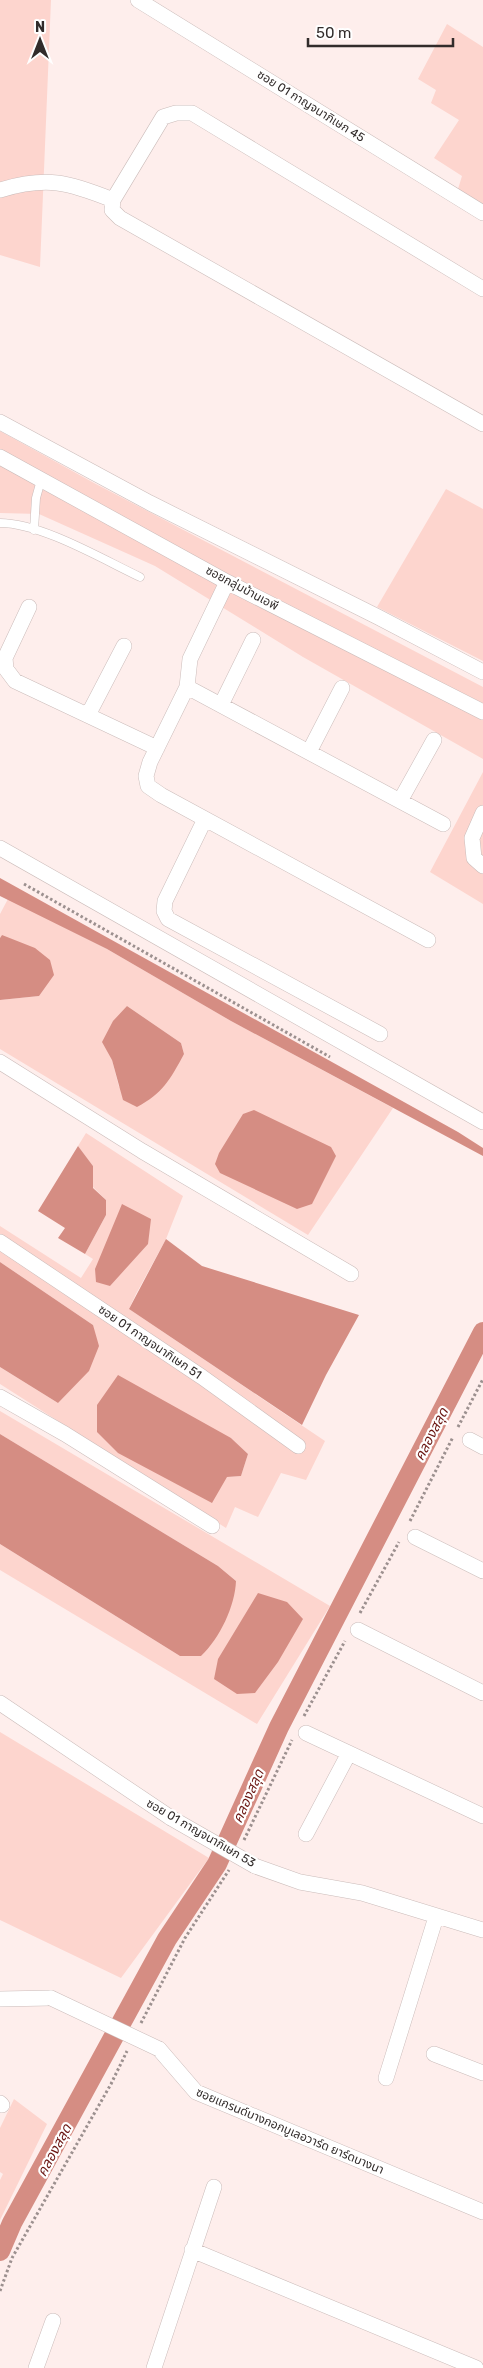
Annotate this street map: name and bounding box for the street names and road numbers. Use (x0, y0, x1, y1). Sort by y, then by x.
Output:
street label: ซอย 01 กาญจนาภิเษก 45 (255, 67, 367, 145)
street label: ซอยกลุ่มบ้านเอพี (203, 563, 281, 613)
street label: ซอย 01 กาญจนากิเษก 51 (96, 1302, 204, 1382)
street label: ซอย 01 กาญจนากิเษก 53 (144, 1796, 258, 1870)
street label: ซอยแกรนด์บางกอกบูเลอวาร์ด ยาร์ดบางนา (194, 2085, 386, 2177)

